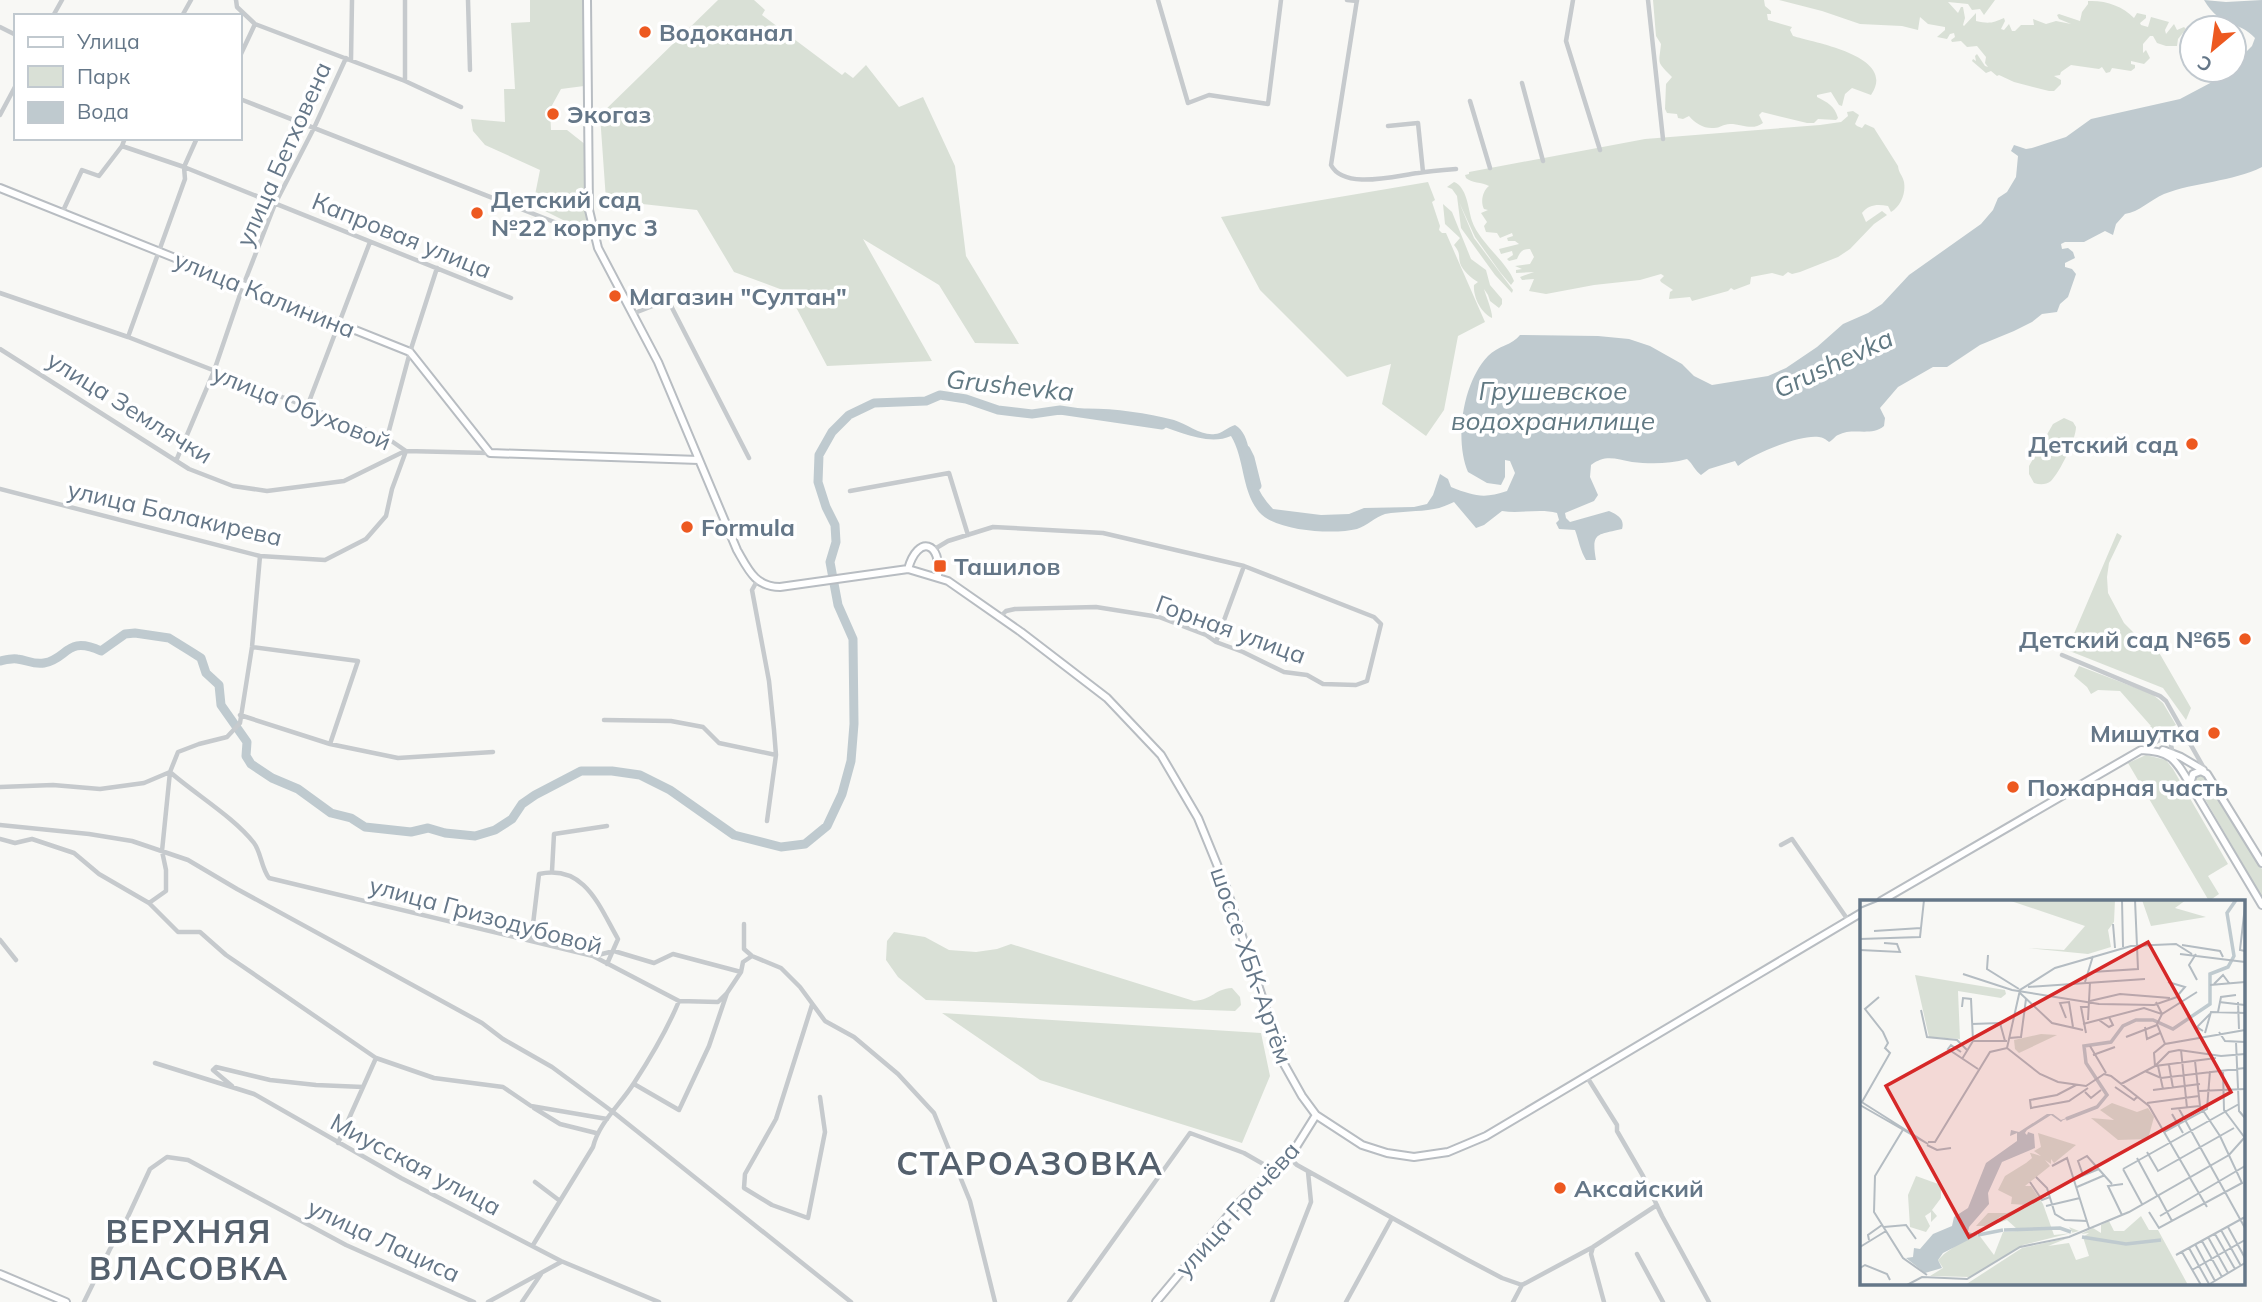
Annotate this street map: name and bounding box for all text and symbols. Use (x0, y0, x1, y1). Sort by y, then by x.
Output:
legend (14, 14, 242, 140)
north arrow (2178, 14, 2248, 84)
place label: Водоканал (659, 17, 793, 47)
marker: Водоканал (637, 24, 653, 40)
text: Улица (76, 28, 140, 54)
text: С (2193, 50, 2216, 78)
street label: улица Бетховена (229, 57, 337, 251)
text: Парк (77, 63, 131, 89)
text: Вода (77, 98, 129, 124)
place label: Экогаз (567, 99, 651, 129)
marker: Экогаз (545, 106, 561, 122)
place label: Детский сад №22 корпус 3 (491, 184, 658, 242)
street label: Капровая улица (308, 185, 496, 285)
marker: Детский сад №22 корпус 3 (469, 205, 485, 221)
street label: улица Калинина (170, 244, 360, 344)
place label: Магазин "Султан" (629, 281, 847, 311)
marker: Магазин "Султан" (607, 288, 623, 304)
water label: Grushevka (1768, 321, 1898, 405)
street label: улица Землячки (42, 344, 218, 470)
street label: улица Обуховой (208, 358, 396, 456)
water label: Grushevka (945, 362, 1075, 408)
water label: Грушевское водохранилище (1451, 374, 1655, 437)
place label: Детский сад (2028, 429, 2178, 459)
marker: Детский сад (2184, 436, 2200, 452)
street label: улица Балакирева (65, 474, 285, 552)
place label: Formula (701, 512, 795, 542)
marker: Formula (679, 519, 695, 535)
place label: Ташилов (954, 551, 1060, 581)
marker: Ташилов (932, 558, 948, 574)
street label: Горная улица (1152, 588, 1310, 670)
place label: Детский сад №65 (2019, 624, 2231, 654)
marker: Детский сад №65 (2237, 631, 2253, 647)
place label: Мишутка (2090, 718, 2200, 748)
marker: Мишутка (2206, 725, 2222, 741)
place label: Пожарная часть (2027, 772, 2228, 802)
marker: Пожарная часть (2005, 779, 2021, 795)
street label: шоссе ХБК-Артём (1204, 863, 1300, 1067)
street label: улица Гризодубовой (366, 869, 606, 961)
inset map (1860, 900, 2244, 1284)
street label: Миусская улица (326, 1106, 506, 1222)
street label: улица Грачёва (1168, 1135, 1306, 1283)
district label: СТАРОАЗОВКА (896, 1143, 1164, 1183)
place label: Аксайский (1574, 1173, 1704, 1203)
marker: Аксайский (1552, 1180, 1568, 1196)
street label: улица Лациса (303, 1192, 465, 1288)
district label: ВЕРХНЯЯ ВЛАСОВКА (89, 1211, 289, 1288)

